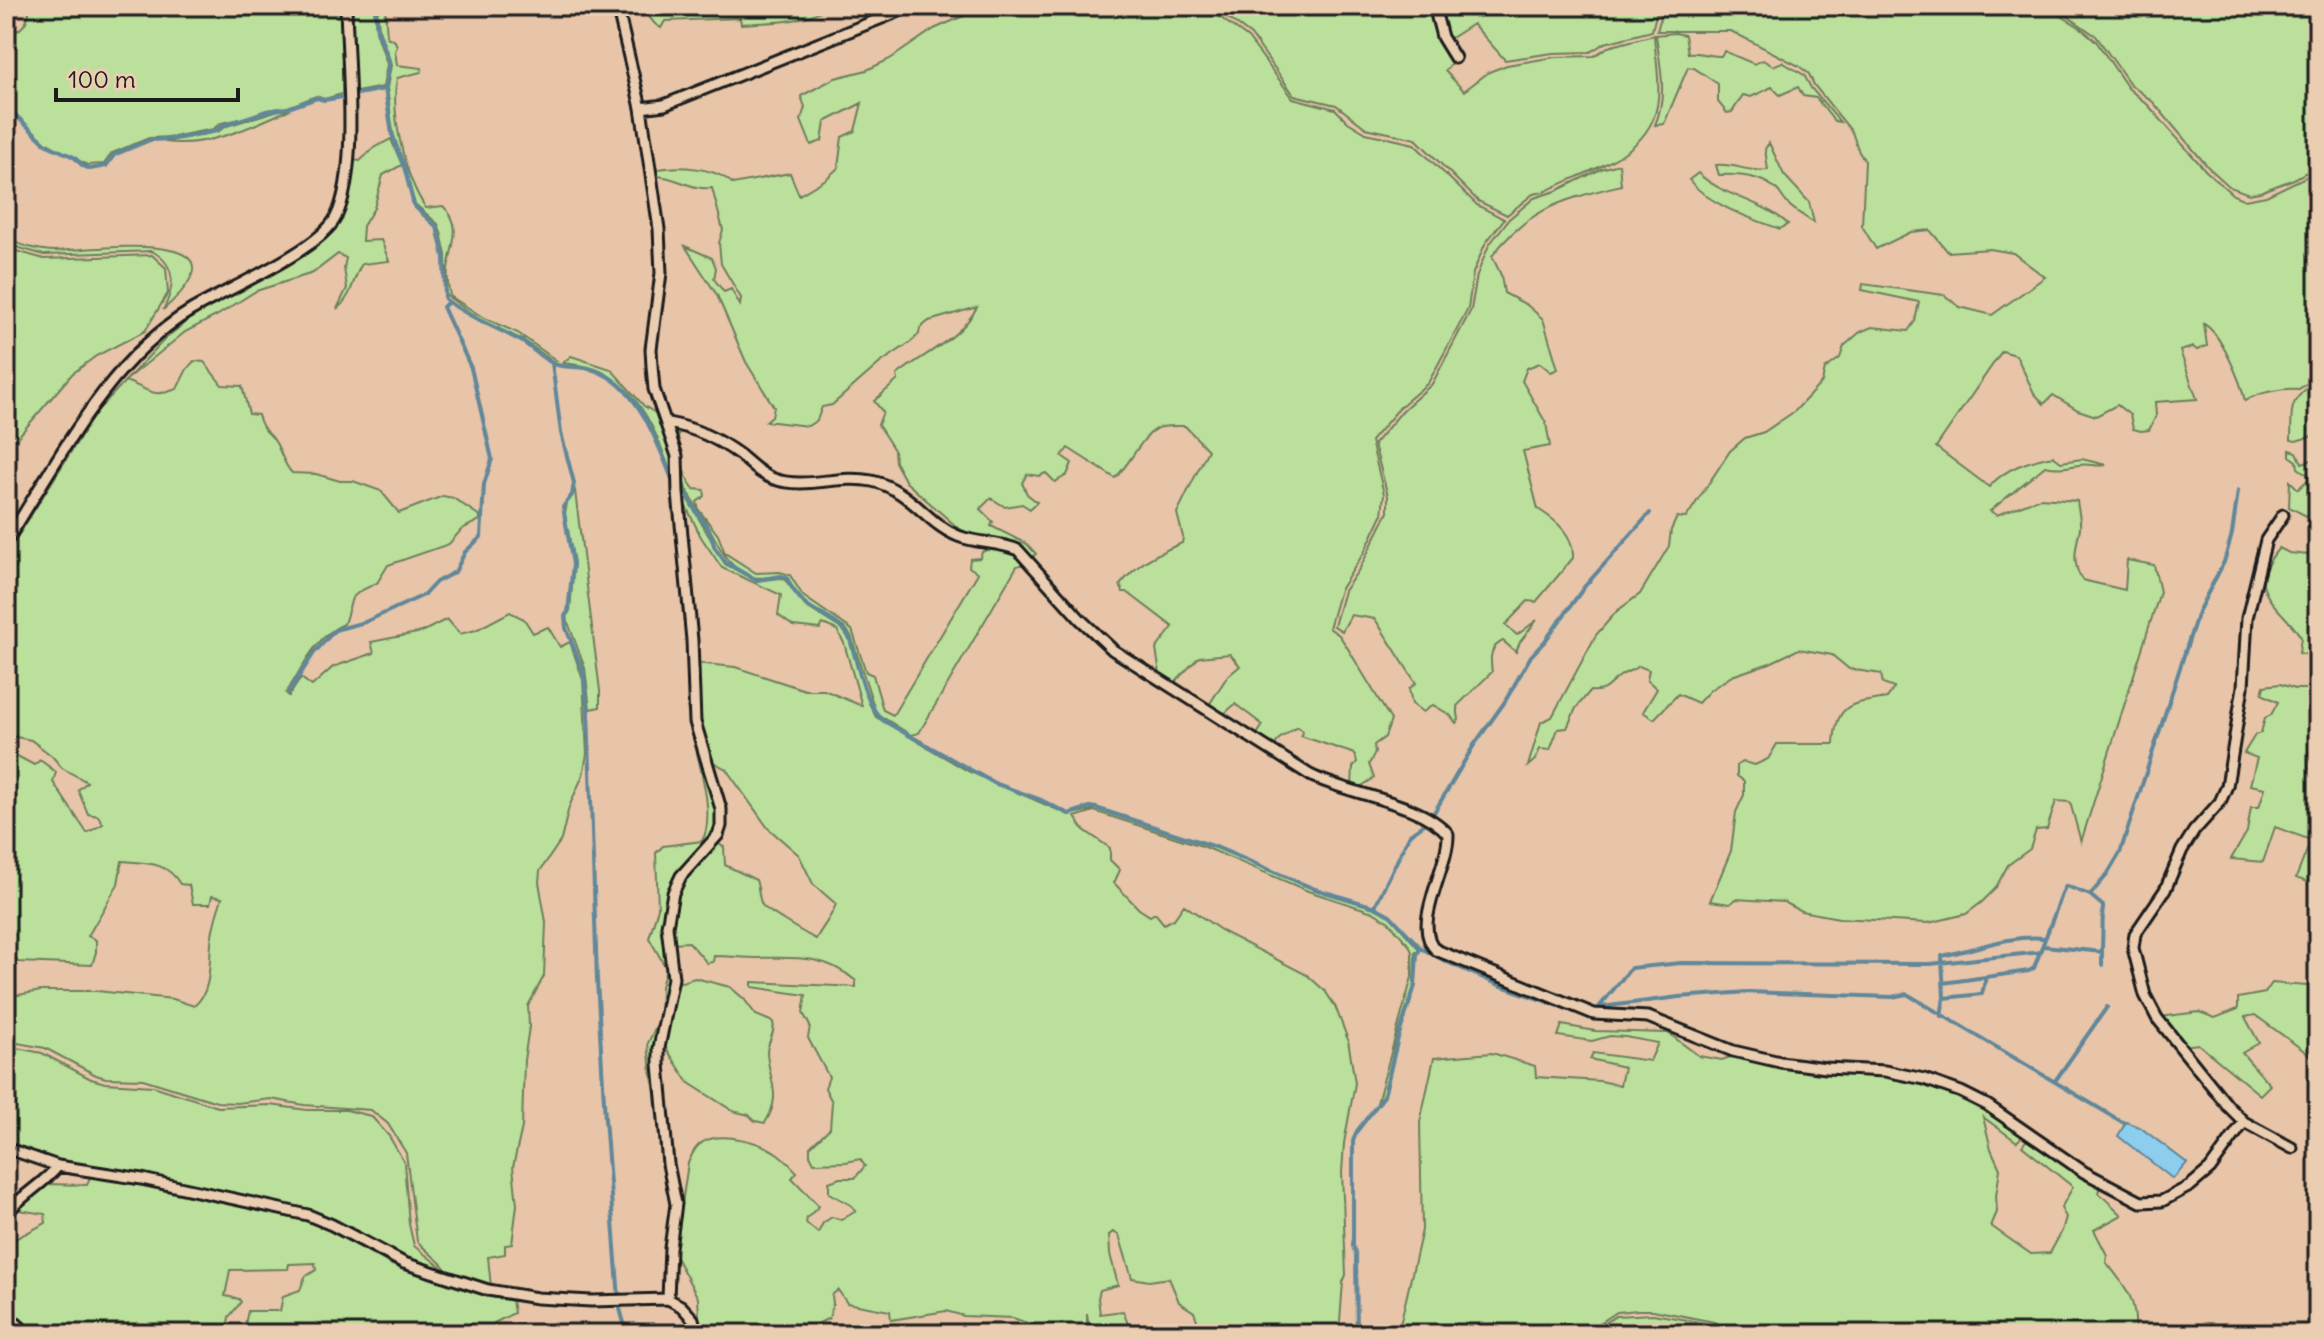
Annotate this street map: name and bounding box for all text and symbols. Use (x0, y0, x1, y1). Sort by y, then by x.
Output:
scale bar (56, 52, 238, 102)
text: 100 m (68, 64, 136, 94)

